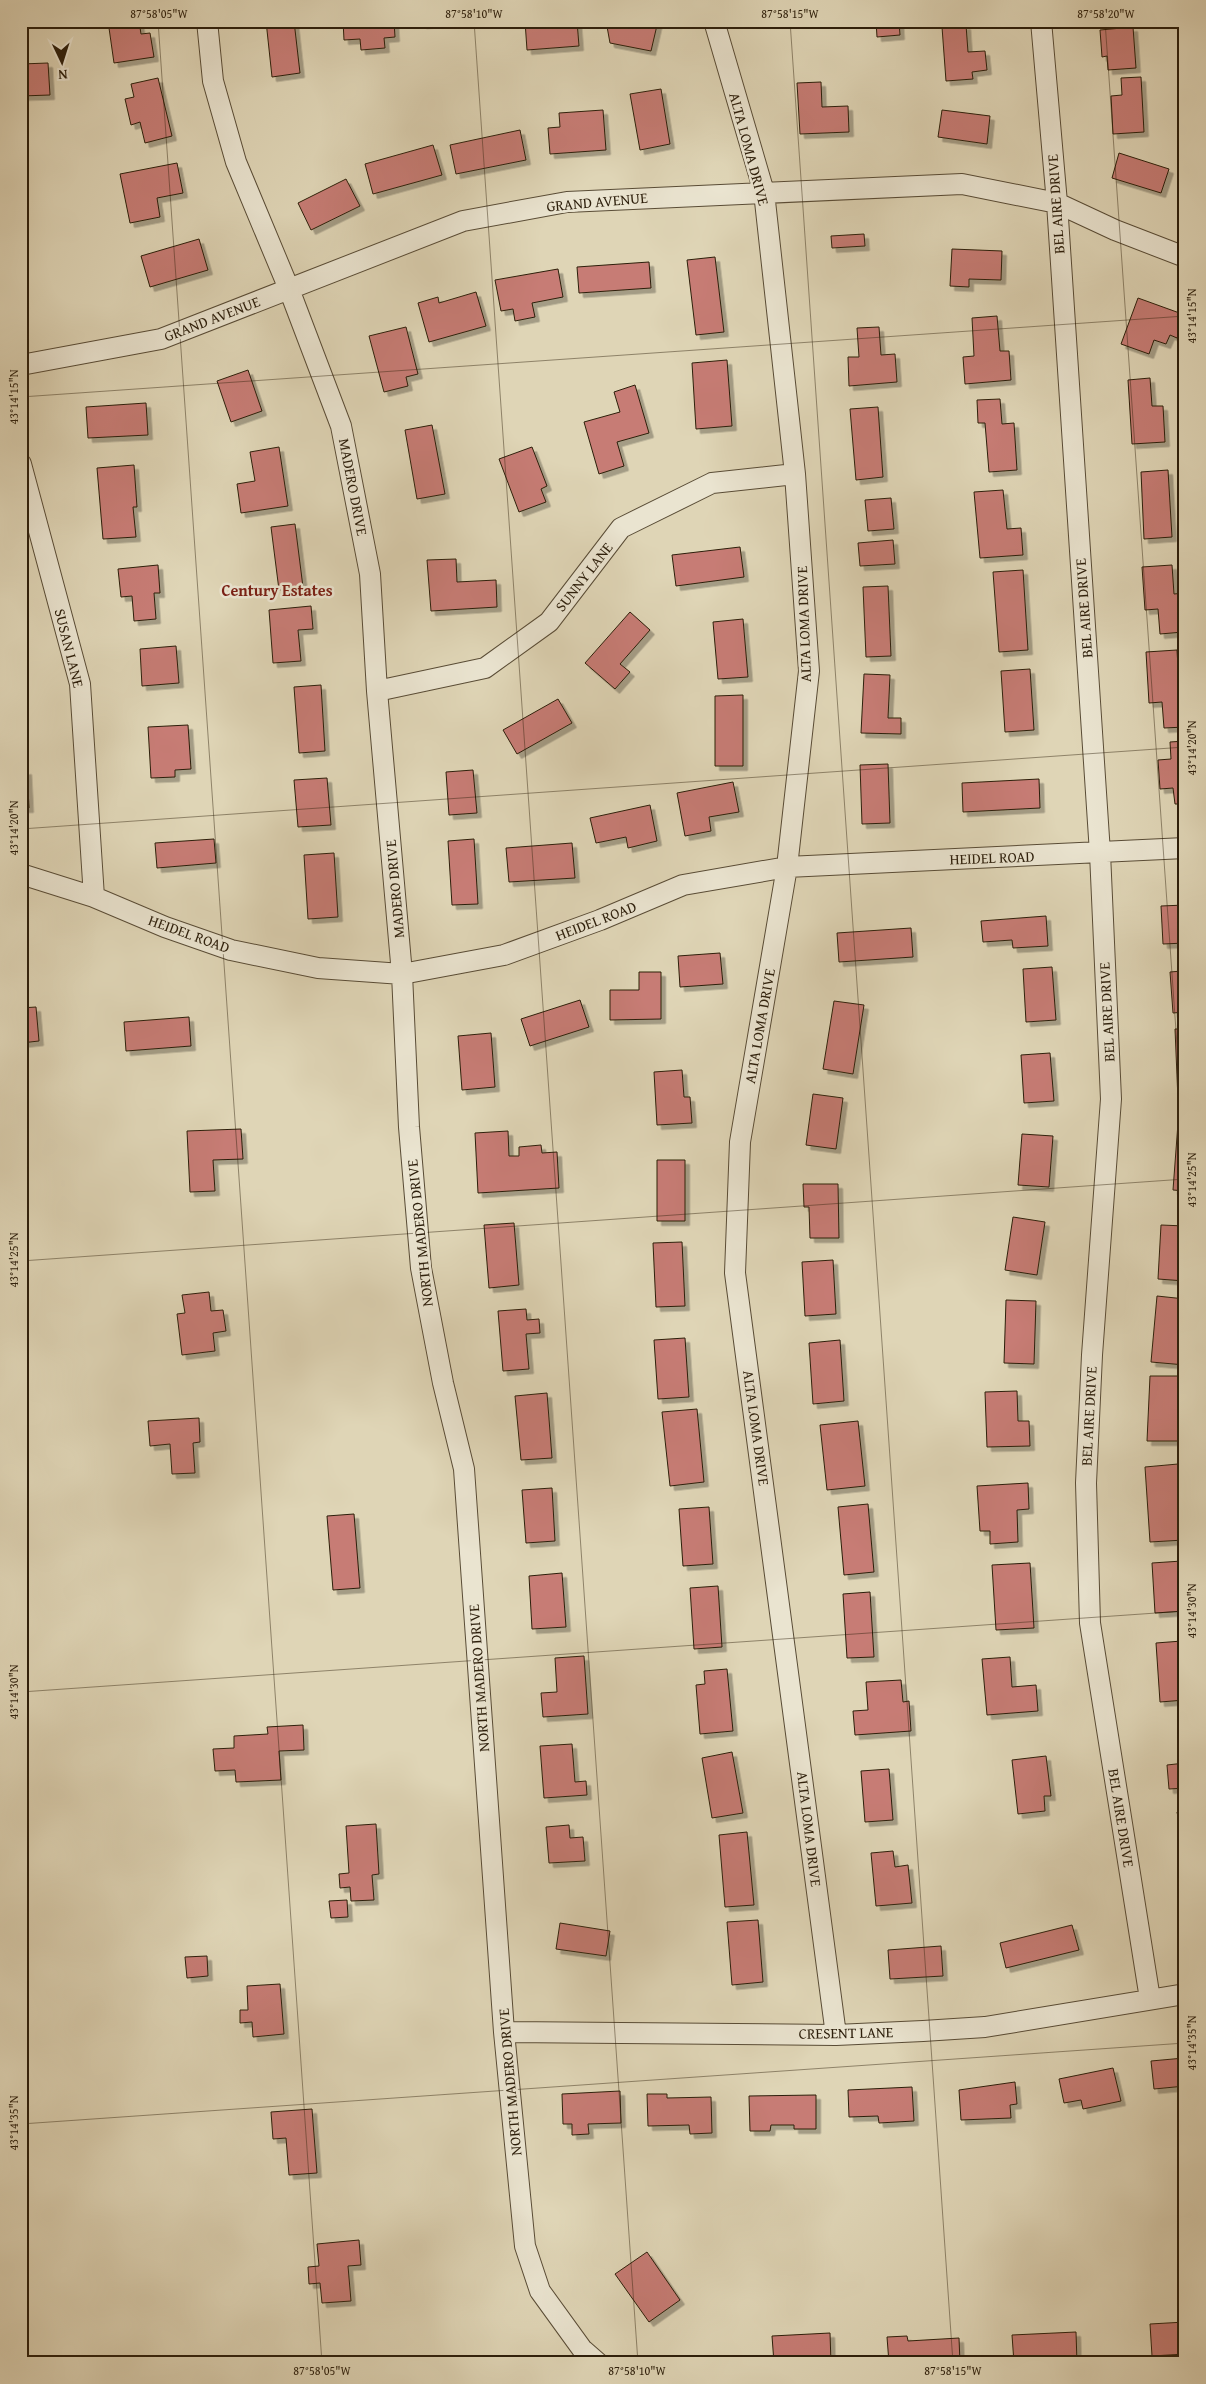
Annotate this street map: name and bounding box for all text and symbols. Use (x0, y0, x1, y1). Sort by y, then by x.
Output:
text: 87°58'05"W (130, 5, 189, 22)
text: 87°58'10"W (445, 5, 504, 22)
text: 87°58'15"W (761, 5, 820, 22)
text: 87°58'20"W (1077, 5, 1136, 22)
north arrow (38, 38, 88, 88)
text: N (57, 65, 68, 85)
street label: ALTA LOMA DRIVE (724, 90, 775, 208)
street label: BEL AIRE DRIVE (1042, 153, 1069, 255)
street label: GRAND AVENUE (546, 187, 649, 216)
text: 43°14'15"N (1183, 288, 1200, 344)
street label: GRAND AVENUE (161, 290, 263, 347)
text: 43°14'15"N (5, 369, 22, 425)
street label: MADERO DRIVE (334, 436, 373, 538)
street label: SUNNY LANE (550, 537, 618, 616)
street label: BEL AIRE DRIVE (1070, 557, 1097, 659)
street label: ALTA LOMA DRIVE (791, 565, 816, 682)
district label: Century Estates (221, 578, 333, 602)
street label: SUSAN LANE (50, 606, 90, 690)
text: 43°14'20"N (1183, 720, 1200, 776)
text: 43°14'20"N (5, 800, 22, 856)
street label: MADERO DRIVE (380, 838, 409, 939)
street label: HEIDEL ROAD (949, 846, 1035, 869)
street label: HEIDEL ROAD (552, 895, 639, 946)
street label: HEIDEL ROAD (146, 909, 233, 958)
street label: BEL AIRE DRIVE (1093, 961, 1120, 1062)
street label: ALTA LOMA DRIVE (739, 966, 780, 1085)
text: 43°14'25"N (1183, 1152, 1200, 1208)
street label: NORTH MADERO DRIVE (401, 1158, 438, 1308)
text: 43°14'25"N (5, 1232, 22, 1288)
street label: BEL AIRE DRIVE (1075, 1365, 1102, 1466)
street label: ALTA LOMA DRIVE (738, 1369, 775, 1487)
text: 43°14'30"N (1183, 1583, 1200, 1639)
street label: NORTH MADERO DRIVE (463, 1603, 494, 1753)
text: 43°14'30"N (5, 1664, 22, 1720)
street label: BEL AIRE DRIVE (1103, 1767, 1140, 1869)
street label: ALTA LOMA DRIVE (792, 1770, 827, 1888)
street label: NORTH MADERO DRIVE (493, 2007, 526, 2157)
text: 43°14'35"N (1183, 2015, 1200, 2071)
street label: CRESENT LANE (799, 2021, 894, 2044)
text: 43°14'35"N (5, 2095, 22, 2151)
text: 87°58'05"W (293, 2362, 352, 2379)
text: 87°58'10"W (608, 2362, 667, 2379)
text: 87°58'15"W (924, 2362, 983, 2379)

